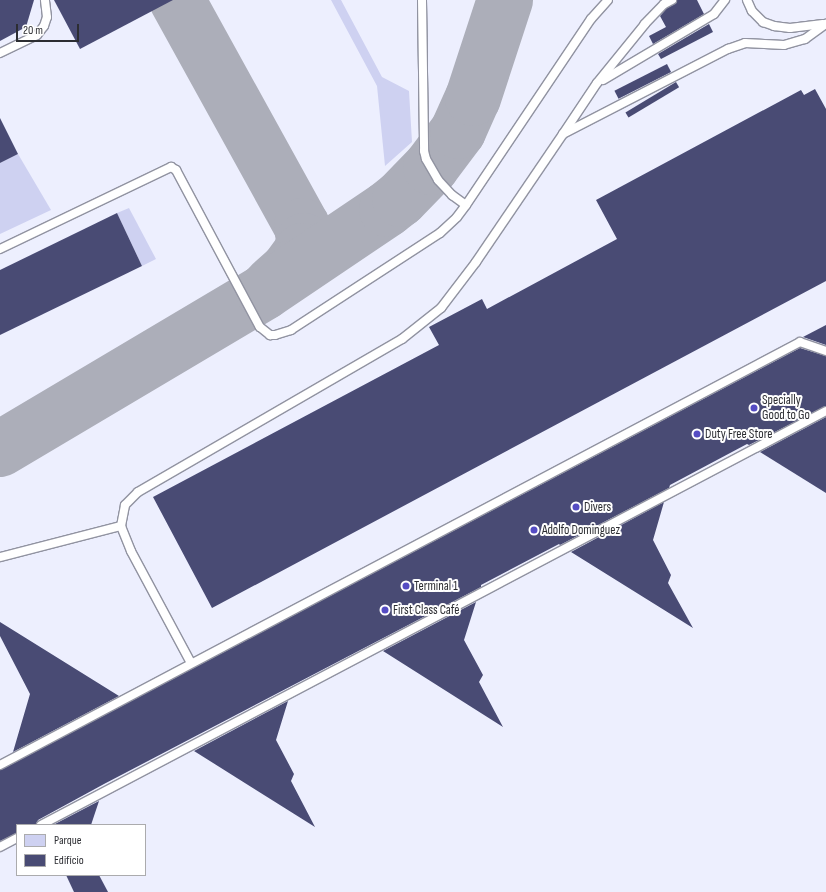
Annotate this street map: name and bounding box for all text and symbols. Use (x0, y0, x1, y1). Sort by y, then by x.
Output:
scale bar (18, 16, 81, 42)
text: 20 m (23, 23, 43, 38)
place label: Specially Good to Go (762, 393, 810, 424)
marker: Specially Good to Go (749, 403, 759, 413)
place label: Duty Free Store (705, 426, 772, 442)
marker: Duty Free Store (692, 429, 702, 439)
place label: Divers (584, 499, 611, 515)
marker: Divers (571, 502, 581, 512)
place label: Adolfo Dominguez (542, 522, 620, 538)
marker: Adolfo Dominguez (529, 525, 539, 535)
place label: Terminal 1 (414, 578, 458, 594)
marker: Terminal 1 (401, 581, 411, 591)
place label: First Class Café (393, 602, 460, 618)
marker: First Class Café (380, 605, 390, 615)
legend (16, 824, 146, 876)
text: Parque (54, 833, 82, 848)
text: Edifício (54, 853, 84, 868)

